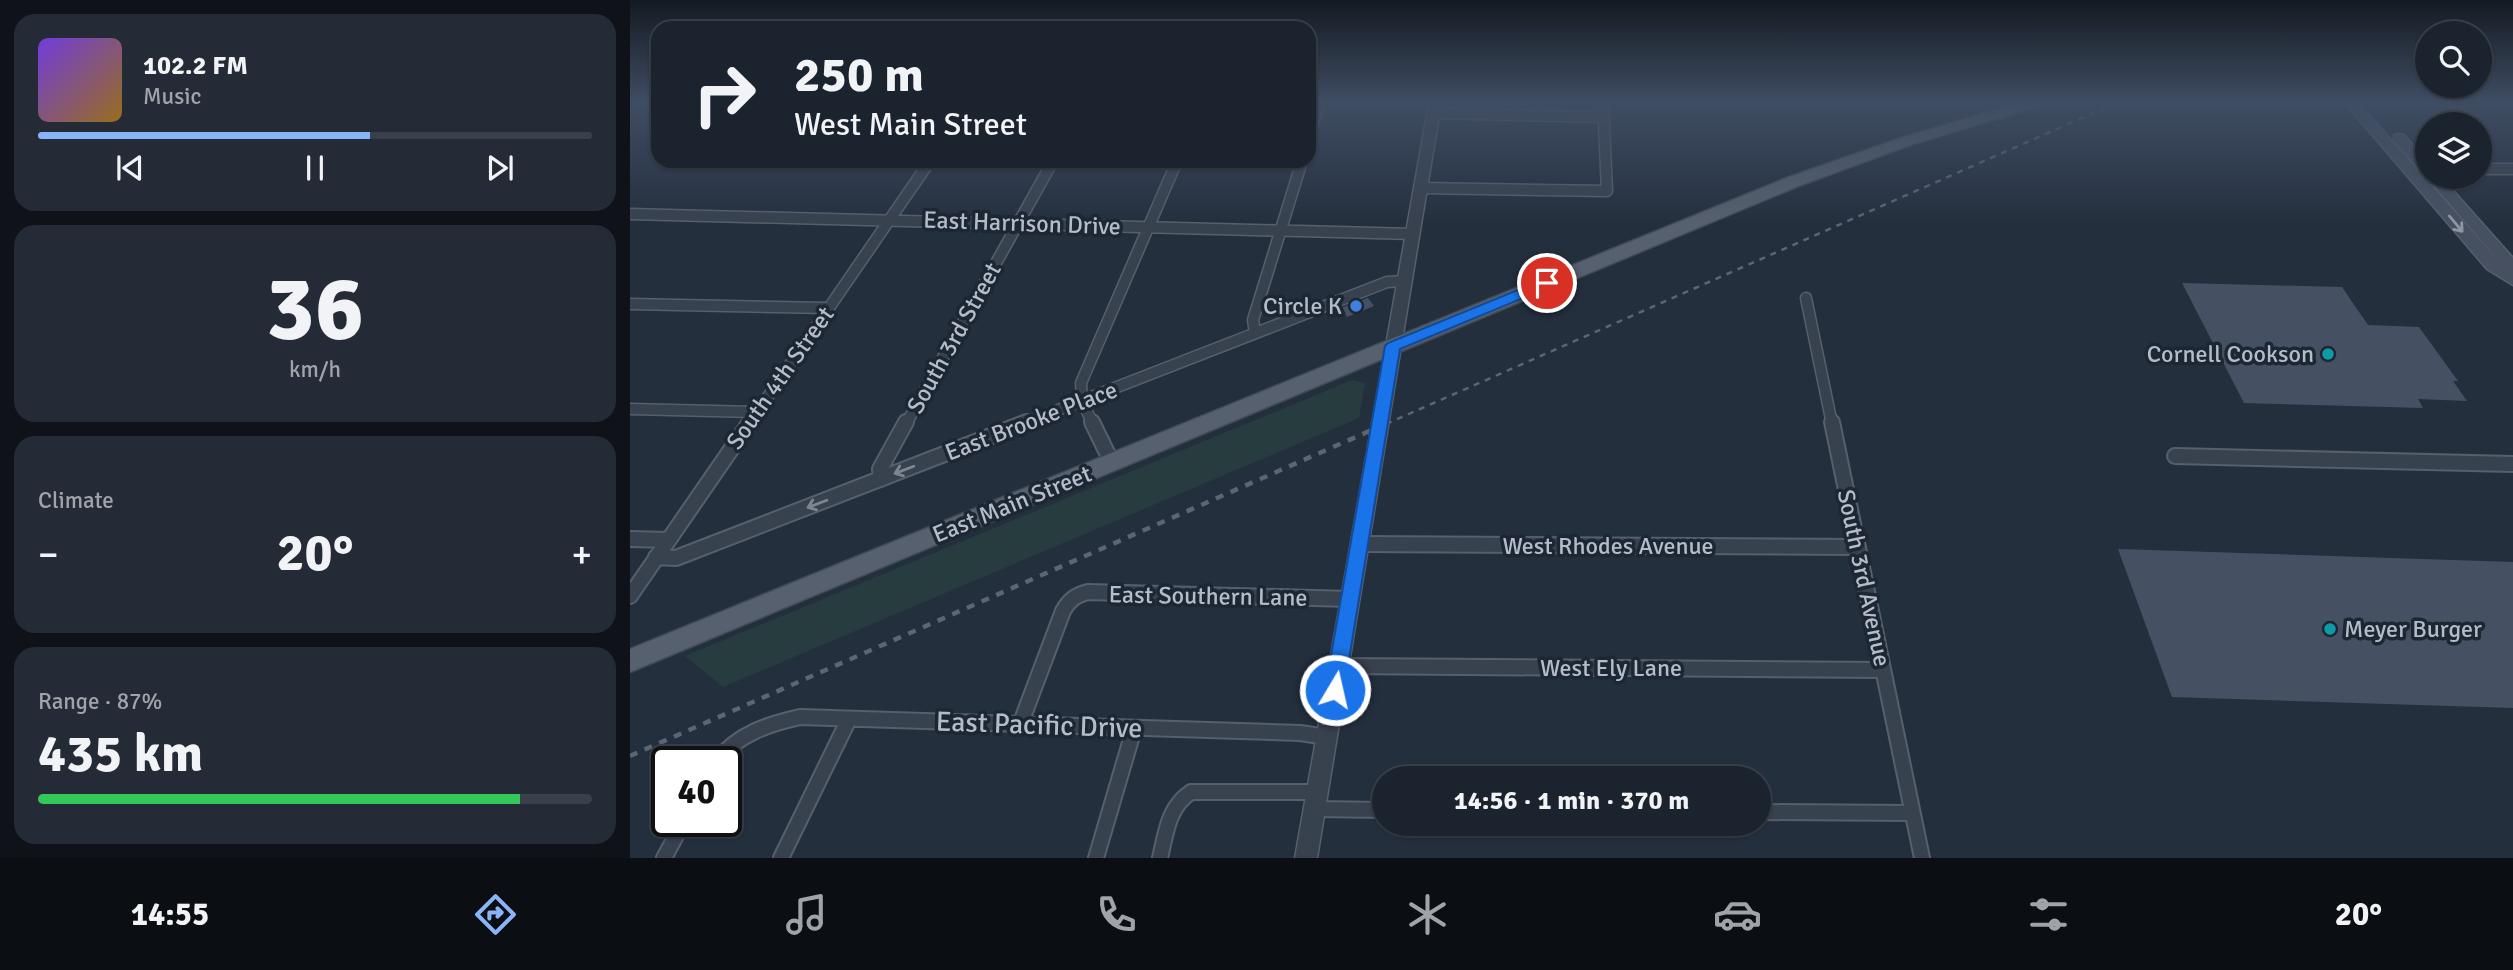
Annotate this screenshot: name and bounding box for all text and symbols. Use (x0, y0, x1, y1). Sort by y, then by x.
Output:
map controls (2415, 21, 2492, 189)
button: search (2415, 21, 2492, 98)
text: 250 m (794, 45, 924, 105)
icon: right (679, 49, 770, 140)
text: 102.2 FM (143, 50, 248, 82)
text: Music (143, 82, 201, 111)
text: West Main Street (794, 105, 1027, 144)
button: layers (2415, 112, 2492, 189)
icon: previous (111, 149, 149, 187)
icon: pause (296, 149, 334, 187)
icon: next (481, 149, 519, 187)
street label: East Harrison Drive (923, 205, 1121, 241)
one-way arrow (2449, 214, 2464, 232)
text: 36 (266, 253, 364, 366)
pin (1517, 253, 1577, 313)
street label: South 3rd Street (900, 257, 1008, 419)
icon: arrive (1528, 264, 1566, 302)
place label: Circle K (1263, 291, 1342, 321)
marker: Circle K (1348, 298, 1364, 314)
street label: South 4th Street (720, 301, 840, 455)
place label: Cornell Cookson (2147, 339, 2314, 369)
marker: Cornell Cookson (2320, 346, 2336, 362)
text: km/h (289, 355, 341, 384)
street label: East Brooke Place (941, 374, 1121, 468)
street label: East Main Street (928, 458, 1096, 550)
one-way arrow (894, 465, 916, 478)
text: Climate (38, 486, 114, 515)
street label: South 3rd Avenue (1831, 487, 1897, 669)
one-way arrow (807, 498, 828, 511)
text: 20° (277, 521, 353, 585)
text: − (38, 531, 59, 578)
text: + (571, 531, 592, 578)
street label: West Rhodes Avenue (1502, 531, 1714, 561)
street label: East Southern Lane (1108, 579, 1308, 613)
place label: Meyer Burger (2344, 614, 2482, 644)
marker: Meyer Burger (2322, 621, 2338, 637)
position arrow (1298, 653, 1372, 727)
street label: West Ely Lane (1540, 653, 1682, 683)
text: Range · 87% (38, 687, 162, 716)
street label: East Pacific Drive (935, 704, 1143, 746)
text: 435 km (38, 722, 203, 786)
speed limit sign: 40 (651, 746, 742, 837)
text: 14:56 · 1 min · 370 m (1454, 785, 1689, 817)
icon: directions (471, 890, 520, 939)
icon: music (782, 890, 831, 939)
icon: phone (1092, 890, 1141, 939)
icon: climate (1403, 890, 1452, 939)
icon: car (1713, 890, 1762, 939)
icon: filters (2024, 890, 2073, 939)
text: 14:55 (131, 895, 209, 934)
text: 20° (2335, 895, 2382, 934)

